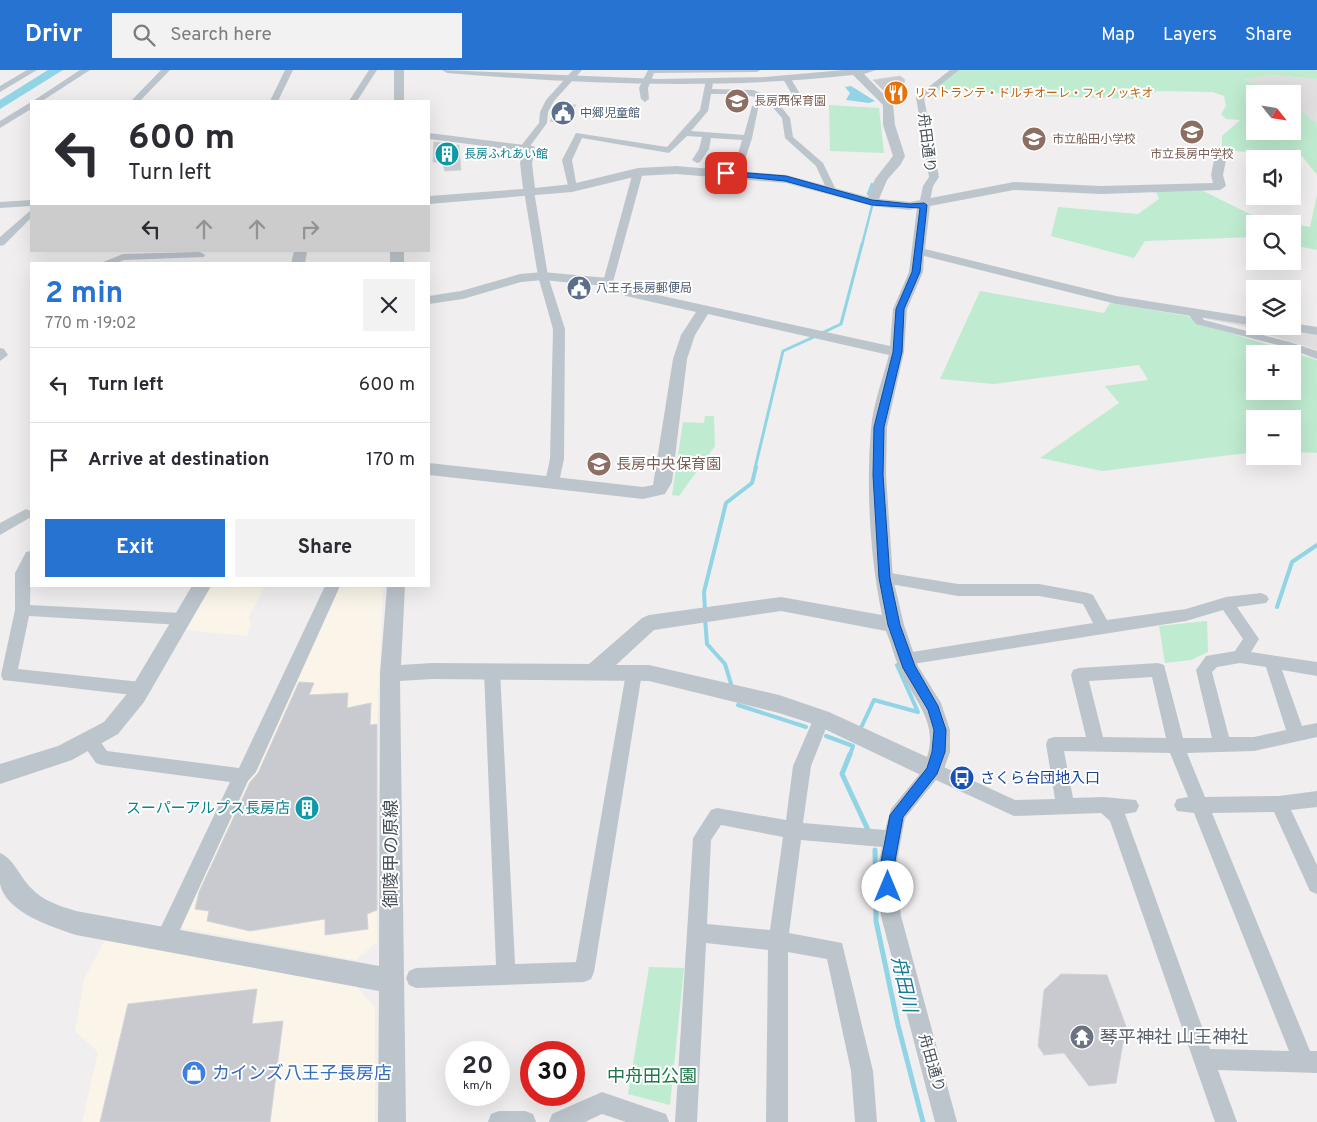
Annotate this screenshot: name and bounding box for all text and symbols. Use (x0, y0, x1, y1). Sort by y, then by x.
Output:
search box (112, 13, 462, 58)
text: Drivr (25, 20, 82, 50)
icon: search (130, 21, 158, 49)
text: Search here (170, 23, 272, 47)
text: Map (1101, 24, 1135, 47)
text: Layers (1163, 24, 1217, 47)
text: Share (1245, 24, 1292, 47)
restaurant icon: リストランテ・ドルチオーレ・フィノッキオ (883, 80, 909, 106)
north arrow (1246, 85, 1301, 140)
map controls (1246, 85, 1301, 465)
place label: リストランテ・ドルチオーレ・フィノッキオ (914, 86, 1154, 102)
school or university icon: 長房西保育園 (724, 88, 750, 114)
place label: 長房西保育園 (754, 94, 826, 110)
public building icon: 中郷児童館 (550, 100, 576, 126)
place label: 中郷児童館 (580, 106, 640, 122)
street label: 舟田通り (912, 112, 939, 174)
text: 600 m (128, 117, 235, 161)
school or university icon: 市立長房中学校 (1179, 119, 1205, 145)
icon: left (45, 120, 110, 185)
school or university icon: 市立船田小学校 (1021, 126, 1047, 152)
place label: 市立船田小学校 (1052, 132, 1136, 148)
building icon: 長房ふれあい館 (434, 141, 460, 167)
place label: 長房ふれあい館 (464, 147, 548, 163)
place label: 市立長房中学校 (1150, 147, 1234, 163)
button: sound (1246, 150, 1301, 205)
pin (705, 152, 747, 194)
icon: arrive (712, 159, 740, 187)
text: Turn left (128, 160, 211, 187)
icon: left (137, 215, 165, 243)
icon: ahead (190, 215, 218, 243)
icon: ahead (243, 215, 271, 243)
icon: right (296, 215, 324, 243)
button: search (1246, 215, 1301, 270)
public building icon: 八王子長房郵便局 (566, 275, 592, 301)
text: 2 min (45, 276, 123, 313)
button: close (363, 279, 415, 331)
button: layers (1246, 280, 1301, 335)
place label: 八王子長房郵便局 (596, 281, 692, 297)
text: 770 m · 19:02 (45, 314, 136, 334)
button: + (1246, 345, 1301, 400)
icon: left (45, 371, 73, 399)
text: Turn left (88, 373, 164, 397)
text: 600 m (359, 373, 415, 397)
button: − (1246, 410, 1301, 465)
icon: arrive (45, 446, 73, 474)
text: Arrive at destination (88, 448, 269, 472)
text: 170 m (366, 448, 415, 472)
school or university icon: 長房中央保育園 (586, 451, 612, 477)
place label: 長房中央保育園 (616, 456, 721, 475)
button: Exit (45, 519, 225, 577)
button: Share (235, 519, 415, 577)
bus stop icon: さくら台団地入口 (949, 765, 975, 791)
place label: さくら台団地入口 (980, 770, 1100, 789)
building icon: スーパーアルプス長房店 (294, 795, 320, 821)
place label: スーパーアルプス長房店 (126, 800, 290, 819)
street label: 御陵甲の原線 (381, 800, 404, 908)
position arrow (861, 860, 913, 912)
water label: 舟田川 (885, 954, 922, 1017)
temple icon: 琴平神社 山王神社 (1069, 1024, 1095, 1050)
place label: 琴平神社 山王神社 (1100, 1027, 1248, 1050)
street label: 舟田通り (913, 1032, 948, 1095)
speed limit sign: 30 (520, 1041, 585, 1106)
text: 20 (462, 1051, 493, 1083)
shop icon: カインズ八王子長房店 (181, 1060, 207, 1086)
place label: カインズ八王子長房店 (212, 1063, 392, 1086)
park label: 中舟田公園 (607, 1066, 697, 1089)
text: km/h (463, 1078, 492, 1094)

